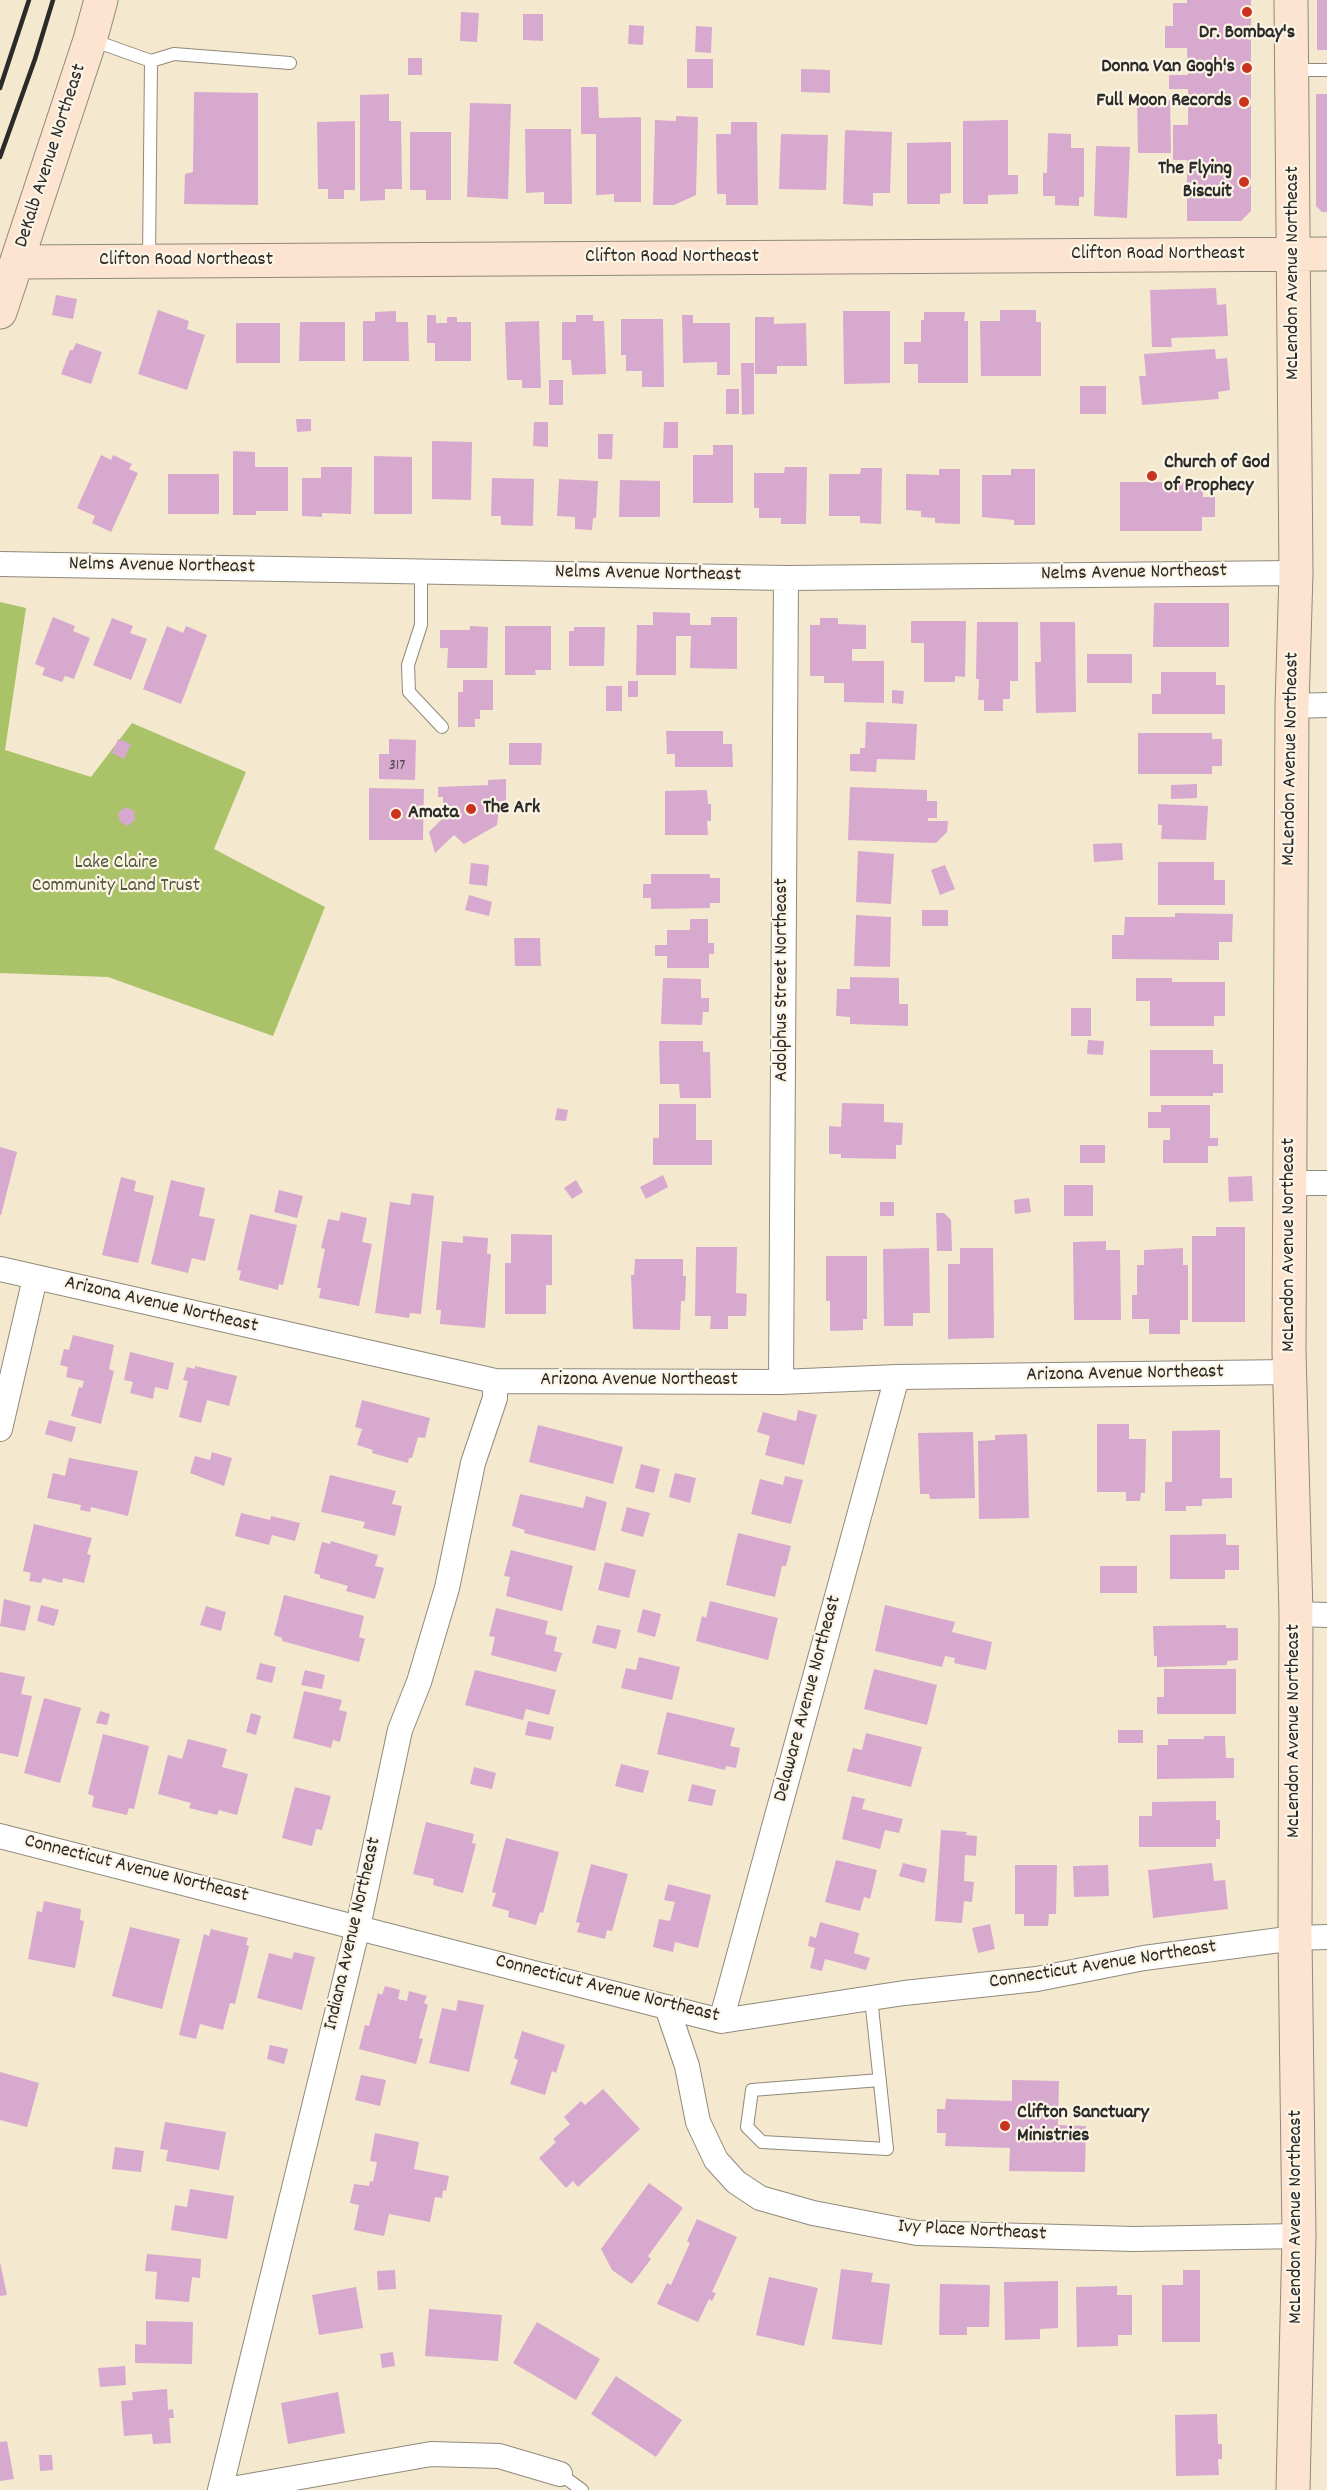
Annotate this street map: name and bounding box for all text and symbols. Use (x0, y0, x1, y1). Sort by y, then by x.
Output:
marker: Dr. Bombay's (1240, 5, 1254, 19)
place label: Dr. Bombay's (1199, 22, 1295, 46)
place label: Donna Van Gogh's (1101, 56, 1235, 80)
street label: DeKalb Avenue Northeast (11, 61, 93, 251)
marker: Donna Van Gogh's (1240, 61, 1254, 75)
place label: Full Moon Records (1096, 90, 1232, 114)
marker: Full Moon Records (1237, 95, 1251, 109)
place label: The Flying Biscuit (1158, 158, 1232, 205)
street label: McLendon Avenue Northeast (1282, 166, 1306, 380)
marker: The Flying Biscuit (1237, 175, 1251, 189)
street label: Clifton Road Northeast (1071, 243, 1245, 267)
street label: Clifton Road Northeast (585, 246, 759, 270)
street label: Clifton Road Northeast (99, 249, 273, 273)
place label: Church of God of Prophecy (1164, 452, 1270, 499)
marker: Church of God of Prophecy (1145, 469, 1159, 483)
street label: Nelms Avenue Northeast (69, 553, 255, 581)
street label: Nelms Avenue Northeast (1041, 560, 1227, 588)
street label: Nelms Avenue Northeast (555, 561, 741, 589)
street label: McLendon Avenue Northeast (1278, 652, 1306, 866)
house number: 317 (389, 757, 405, 777)
place label: The Ark (483, 797, 540, 821)
place label: Amata (408, 802, 459, 826)
marker: The Ark (464, 802, 478, 816)
marker: Amata (389, 807, 403, 821)
park label: Lake Claire Community Land Trust (32, 852, 200, 899)
street label: Adolphus Street Northeast (771, 878, 795, 1082)
street label: McLendon Avenue Northeast (1278, 1138, 1302, 1352)
street label: Arizona Avenue Northeast (62, 1272, 260, 1340)
street label: Arizona Avenue Northeast (1026, 1361, 1224, 1389)
street label: Arizona Avenue Northeast (540, 1369, 738, 1393)
street label: Delaware Avenue Northeast (770, 1593, 848, 1805)
street label: McLendon Avenue Northeast (1283, 1624, 1307, 1838)
street label: Connecticut Avenue Northeast (22, 1831, 250, 1909)
street label: Indiana Avenue Northeast (320, 1835, 388, 2033)
street label: Connecticut Avenue Northeast (988, 1936, 1218, 1996)
street label: Connecticut Avenue Northeast (493, 1951, 721, 2029)
place label: Clifton Sanctuary Ministries (1017, 2102, 1149, 2149)
street label: McLendon Avenue Northeast (1285, 2110, 1309, 2324)
marker: Clifton Sanctuary Ministries (998, 2119, 1012, 2133)
street label: Ivy Place Northeast (897, 2216, 1047, 2248)

